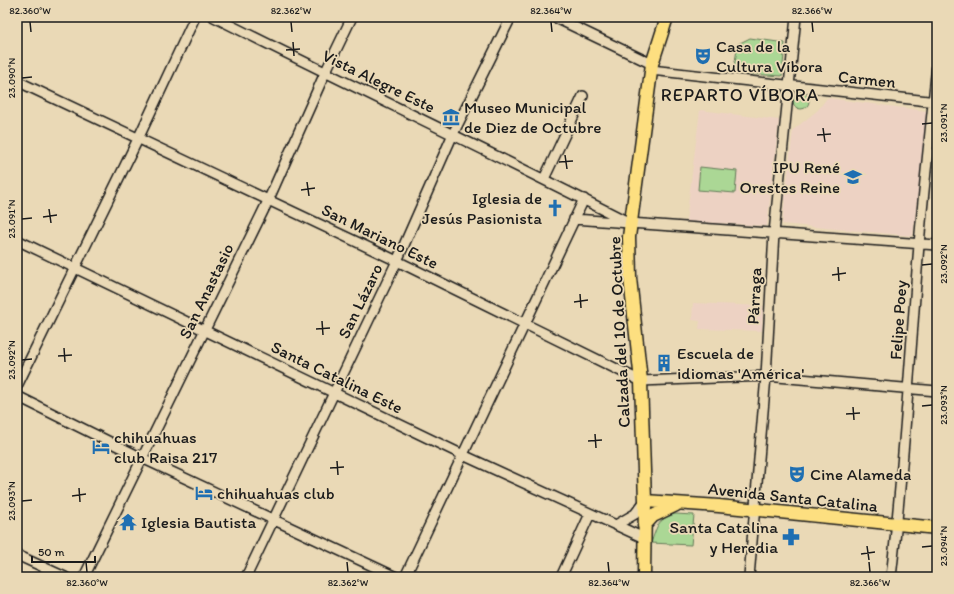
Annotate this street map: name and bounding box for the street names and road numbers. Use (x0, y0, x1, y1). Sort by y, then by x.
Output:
street label: Vista Alegre Este (319, 45, 439, 117)
street label: Carmen (837, 66, 897, 92)
street label: San Mariano Este (318, 199, 442, 273)
street label: Calzada del 10 de Octubre (604, 236, 634, 428)
street label: San Anastasio (174, 240, 238, 342)
street label: San Lázaro (333, 260, 387, 342)
street label: Párraga (743, 267, 765, 325)
street label: Felipe Poey (885, 279, 911, 361)
street label: Santa Catalina Este (268, 336, 406, 418)
street label: Avenida Santa Catalina (707, 478, 879, 516)

